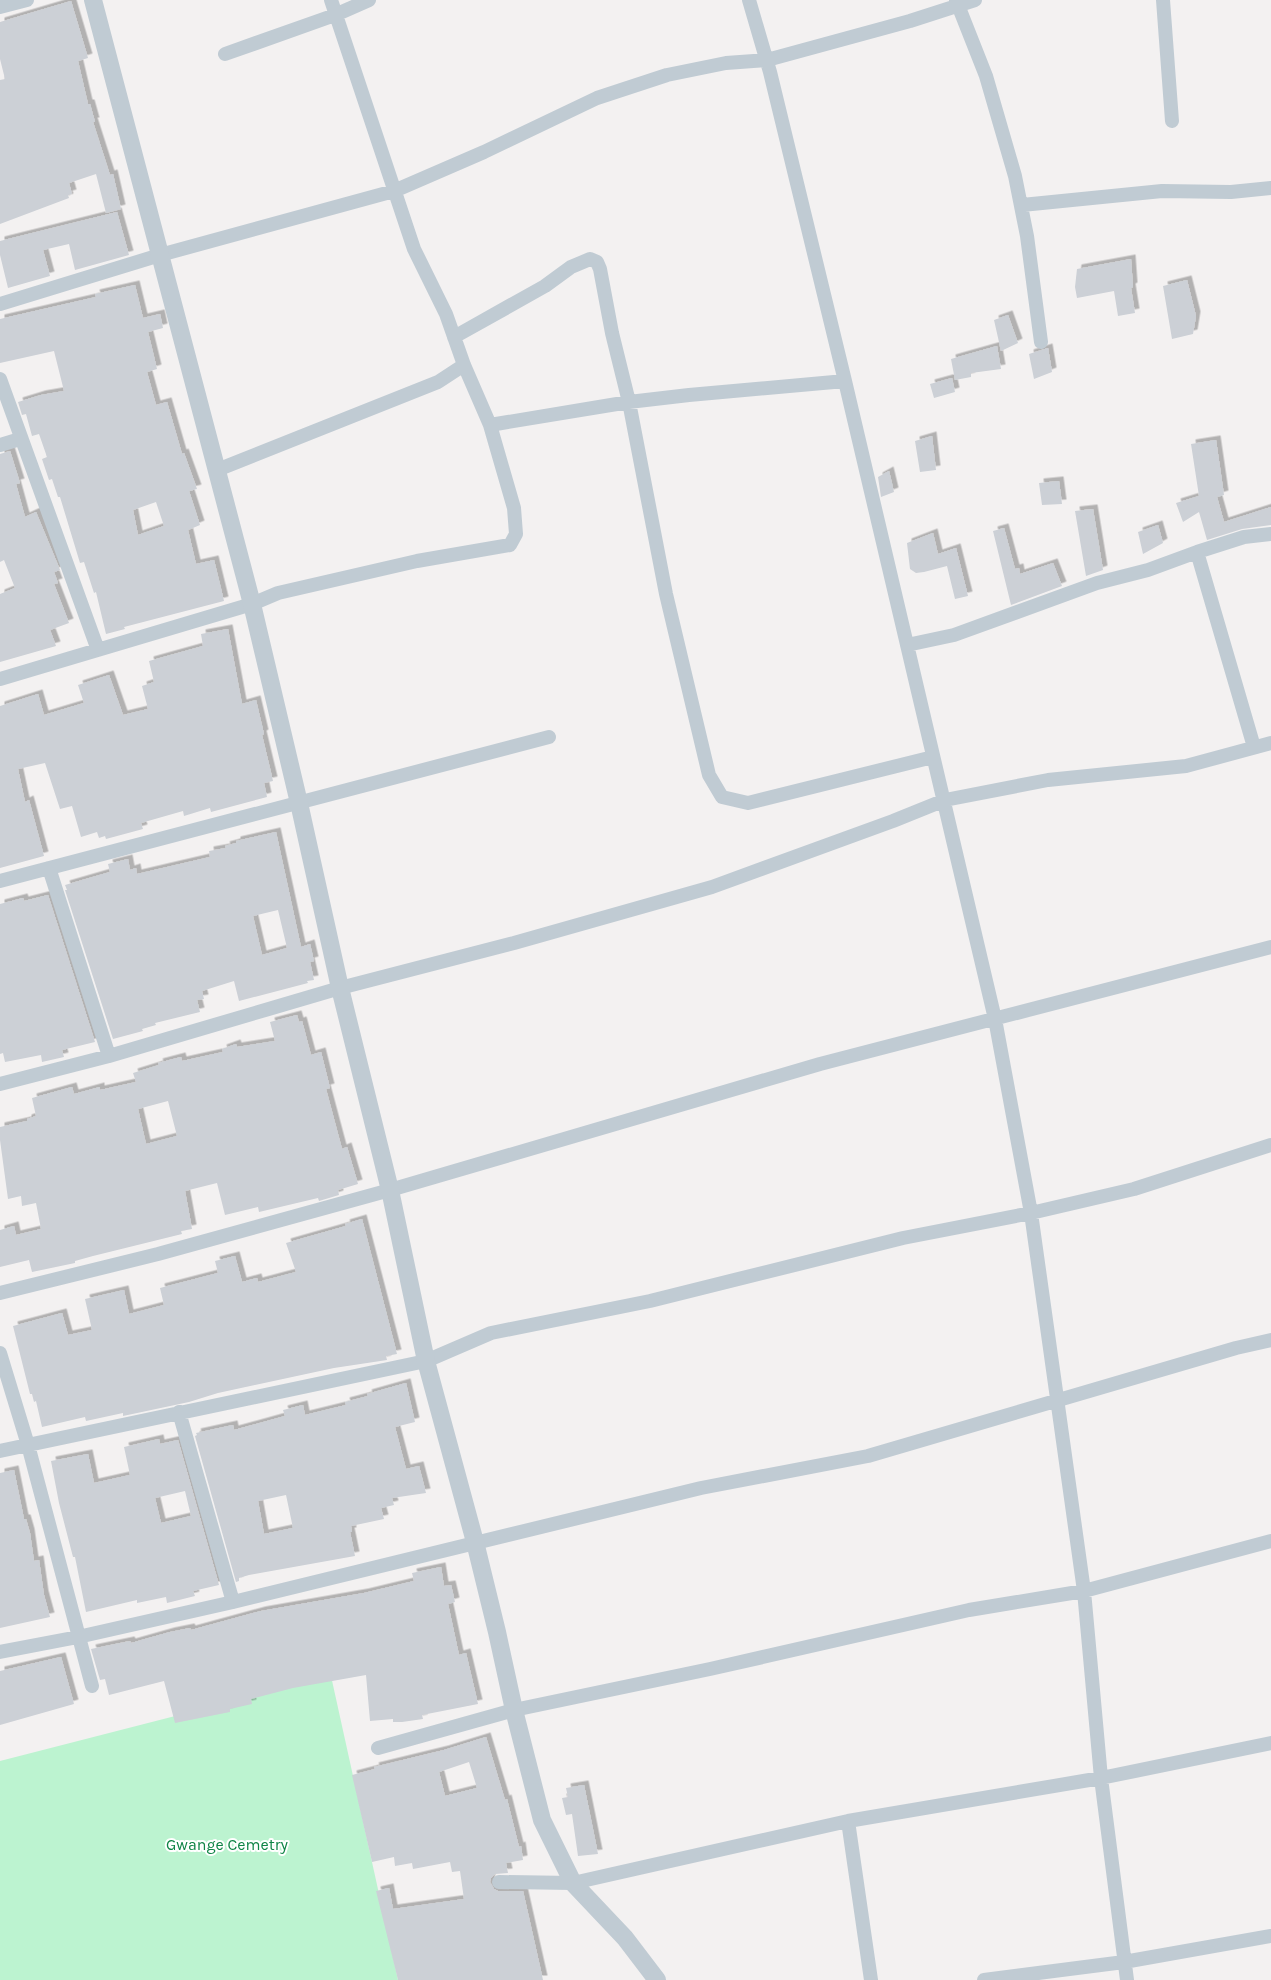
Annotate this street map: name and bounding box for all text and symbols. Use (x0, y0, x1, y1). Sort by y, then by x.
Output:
park label: Gwange Cemetry (166, 1835, 288, 1854)

